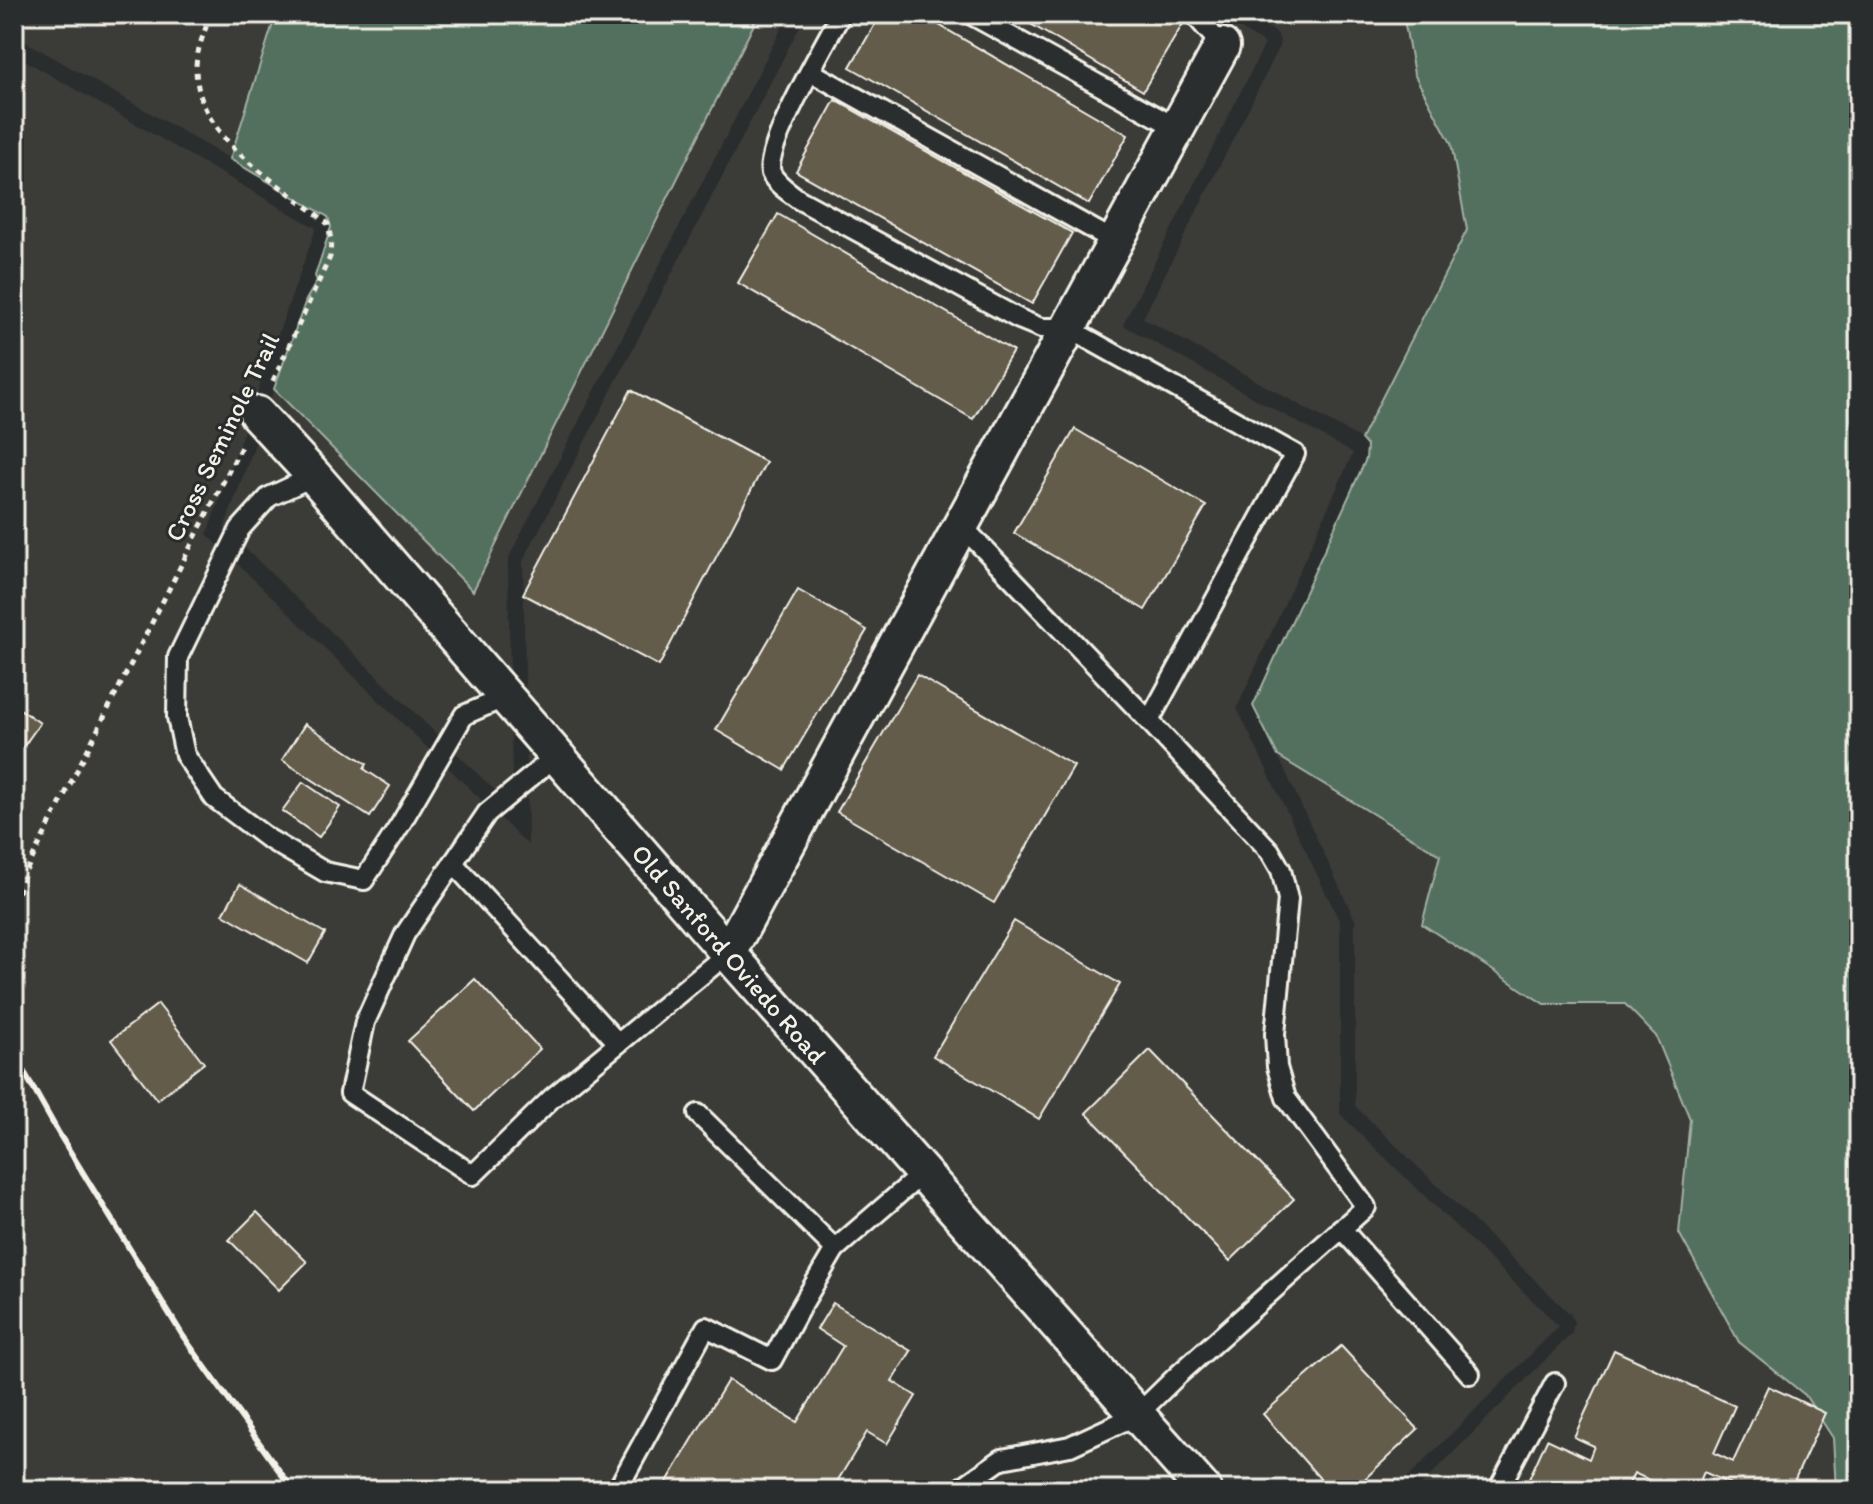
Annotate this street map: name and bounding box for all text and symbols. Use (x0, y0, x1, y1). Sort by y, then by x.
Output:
street label: Cross Seminole Trail (158, 328, 286, 546)
street label: Old Sanford Oviedo Road (625, 837, 833, 1071)

